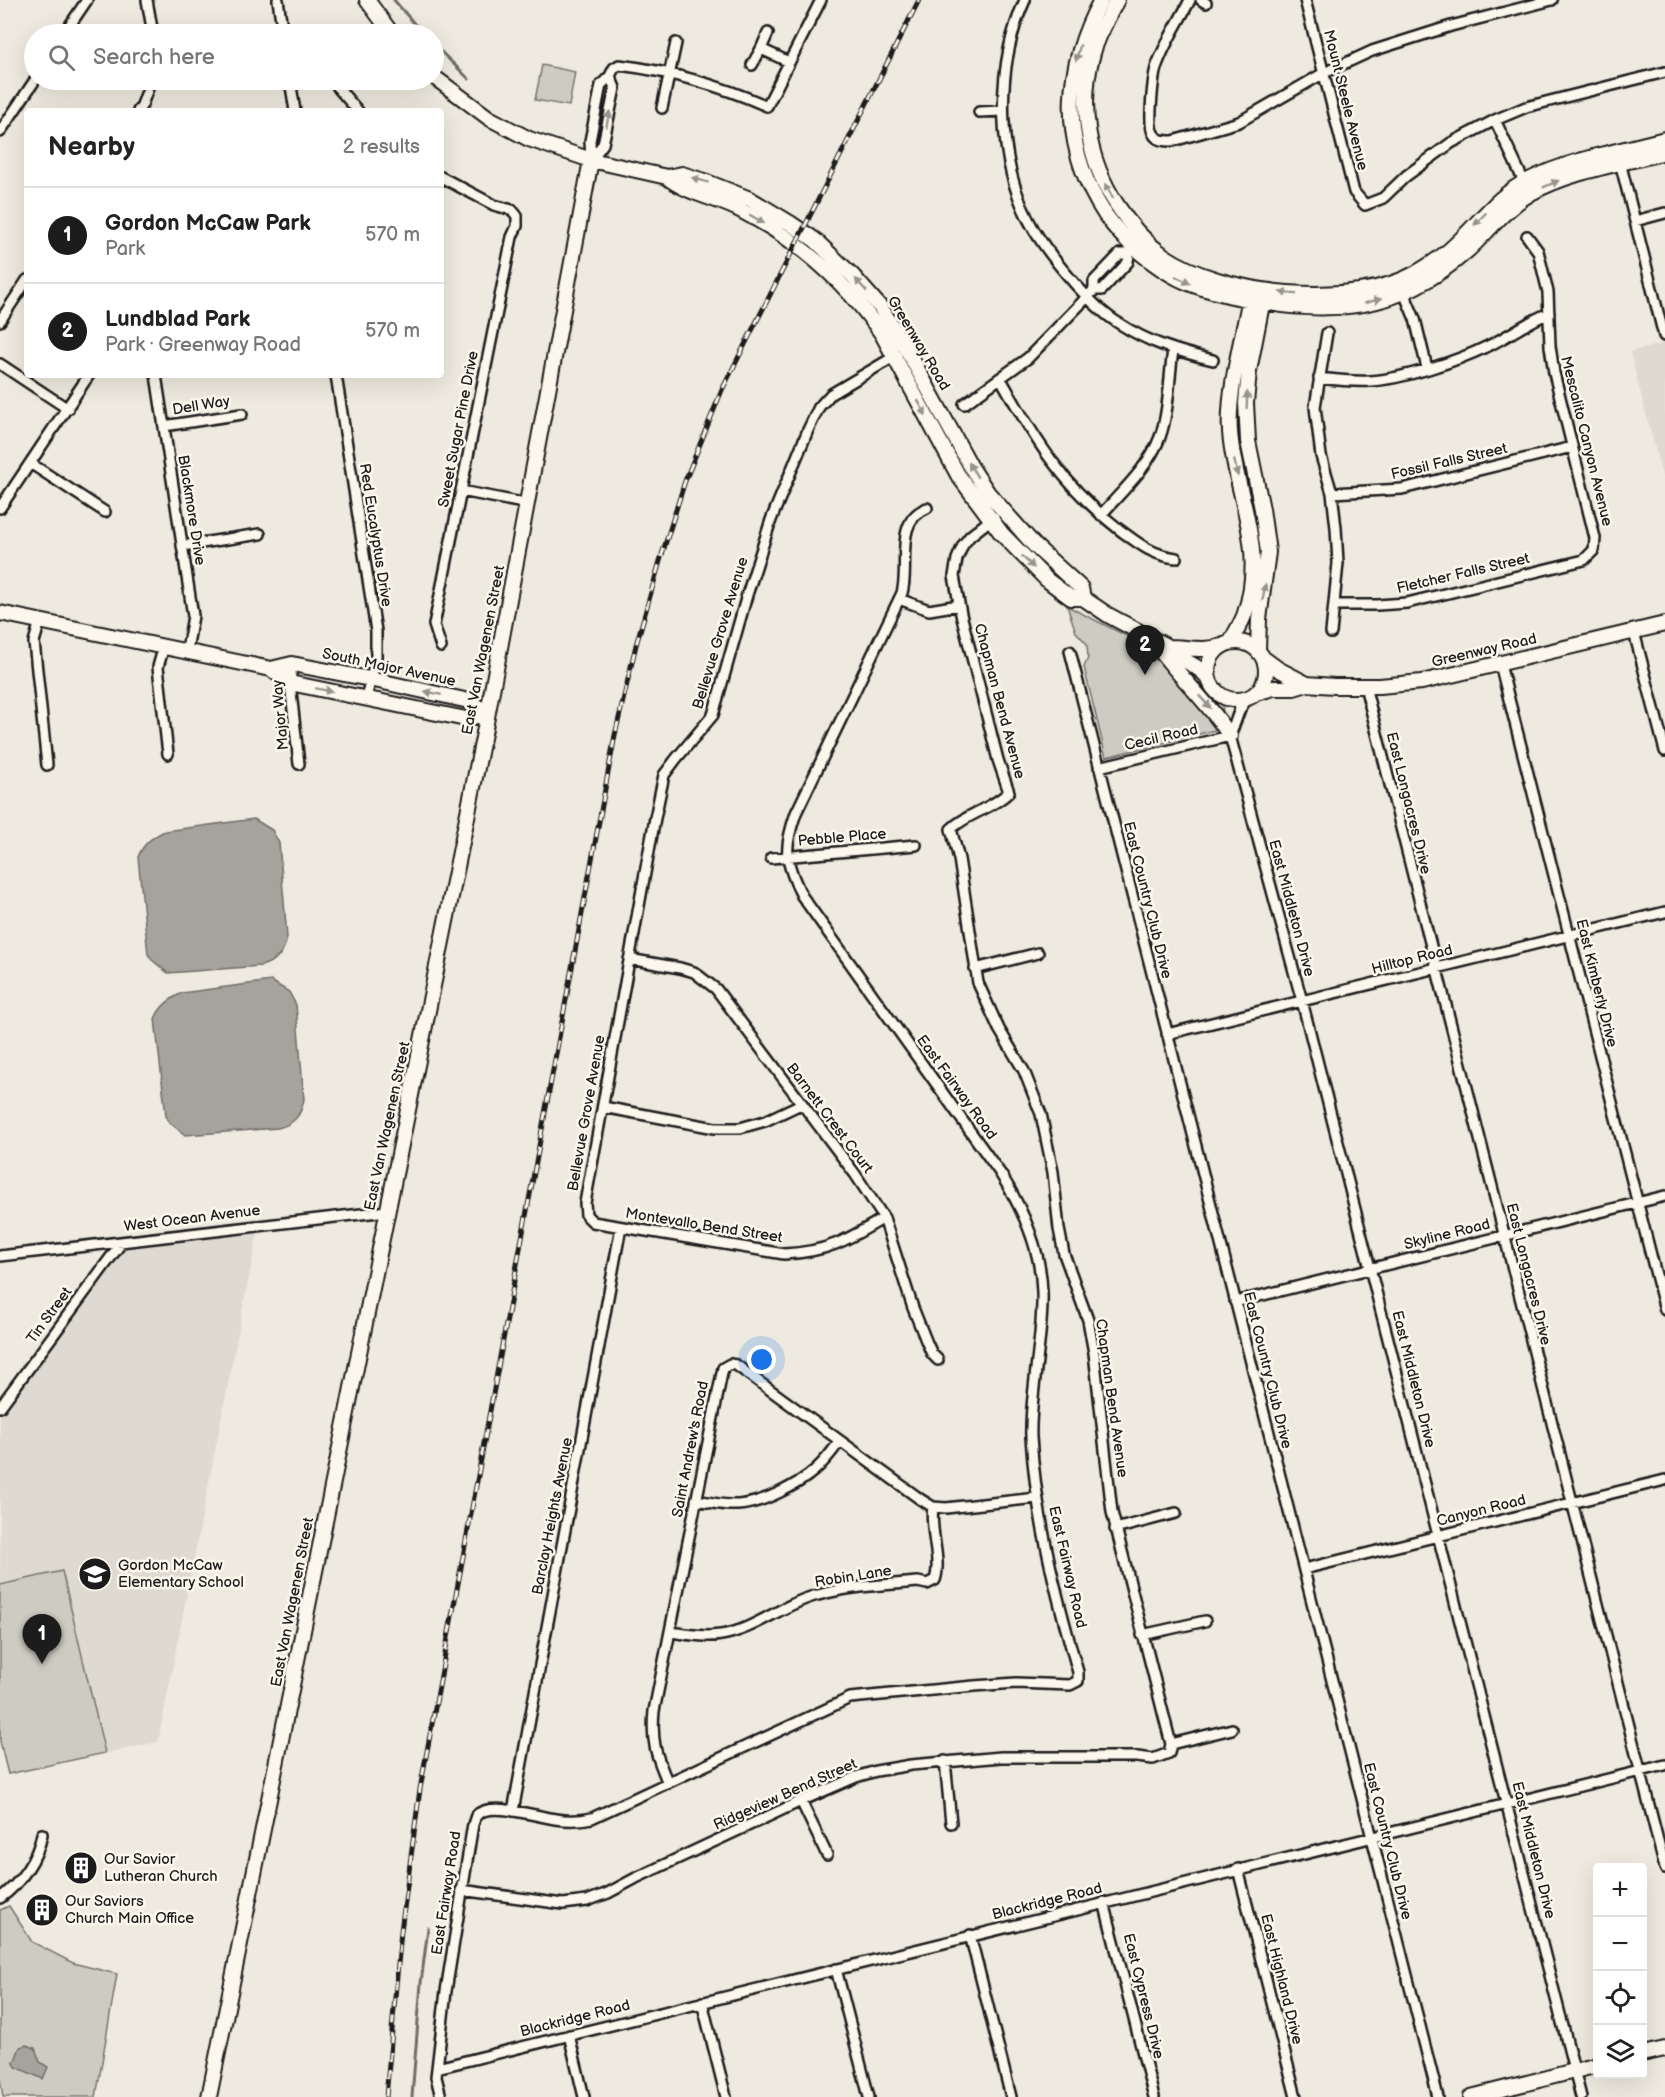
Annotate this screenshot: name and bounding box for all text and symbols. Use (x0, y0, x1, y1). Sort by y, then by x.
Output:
search box (24, 24, 444, 90)
street label: Mount Steele Avenue (1319, 28, 1372, 172)
icon: search (45, 41, 78, 74)
text: Search here (93, 44, 215, 71)
one-way arrow (1073, 44, 1083, 63)
one-way arrow (604, 110, 613, 129)
text: Nearby (48, 132, 135, 163)
text: 2 results (343, 135, 420, 159)
one-way arrow (691, 175, 709, 184)
one-way arrow (1543, 179, 1561, 189)
one-way arrow (1104, 183, 1114, 200)
text: Gordon McCaw Park (105, 210, 311, 237)
one-way arrow (1474, 212, 1488, 226)
one-way arrow (749, 214, 766, 224)
text: 1 (63, 223, 72, 247)
text: 570 m (365, 223, 420, 247)
text: Park (105, 237, 145, 261)
one-way arrow (1174, 276, 1191, 285)
one-way arrow (855, 278, 868, 293)
one-way arrow (1278, 288, 1297, 297)
street label: Greenway Road (883, 292, 954, 394)
one-way arrow (1364, 295, 1383, 305)
text: Lundblad Park (105, 306, 250, 333)
text: 2 (62, 319, 73, 343)
text: 570 m (365, 319, 420, 343)
text: Park · Greenway Road (105, 333, 301, 357)
street label: Sweet Sugar Pine Drive (434, 349, 483, 509)
street label: Mescalito Canyon Avenue (1556, 354, 1617, 528)
one-way arrow (1242, 390, 1251, 409)
street label: Dell Way (171, 392, 231, 419)
one-way arrow (917, 400, 927, 417)
street label: Fossil Falls Street (1389, 439, 1510, 484)
street label: Blackmore Drive (173, 453, 210, 567)
one-way arrow (1232, 459, 1242, 478)
street label: Red Eucalyptus Drive (355, 462, 396, 608)
one-way arrow (968, 462, 979, 478)
street label: Fletcher Falls Street (1395, 549, 1532, 598)
one-way arrow (1020, 554, 1034, 568)
street label: Bellevue Grove Avenue (688, 555, 753, 712)
street label: East Van Wagenen Street (458, 563, 509, 736)
one-way arrow (1259, 583, 1268, 602)
street label: Chapman Bend Avenue (970, 621, 1029, 781)
pin: 2 (1126, 626, 1164, 675)
street label: Greenway Road (1430, 629, 1538, 672)
street label: South Major Avenue (320, 644, 458, 691)
street label: Major Way (268, 679, 293, 751)
one-way arrow (315, 686, 334, 695)
one-way arrow (423, 688, 442, 697)
one-way arrow (1197, 694, 1211, 708)
street label: Cecil Road (1123, 720, 1200, 755)
street label: East Longacres Drive (1382, 730, 1435, 876)
street label: East Country Club Drive (1119, 820, 1176, 981)
street label: Pebble Place (797, 824, 887, 851)
street label: East Middleton Drive (1264, 838, 1319, 979)
street label: East Kimberly Drive (1571, 917, 1622, 1049)
street label: Hilltop Road (1370, 940, 1455, 979)
street label: East Fairway Road (912, 1031, 1001, 1143)
street label: Bellevue Grove Avenue (563, 1033, 610, 1193)
street label: East Van Wagenen Street (360, 1040, 415, 1212)
street label: Barnett Crest Court (782, 1059, 877, 1177)
street label: West Ocean Avenue (123, 1201, 261, 1236)
street label: East Longacres Drive (1502, 1201, 1555, 1347)
street label: Montevallo Bend Street (624, 1204, 784, 1247)
street label: Skyline Road (1402, 1215, 1492, 1254)
street label: Tin Street (23, 1283, 77, 1347)
street label: East Country Club Drive (1239, 1290, 1296, 1451)
street label: East Middleton Drive (1387, 1309, 1440, 1450)
street label: Chapman Bend Avenue (1091, 1317, 1132, 1479)
your location (747, 1345, 776, 1374)
street label: Saint Andrew's Road (668, 1379, 713, 1519)
street label: Barclay Heights Avenue (528, 1436, 577, 1596)
street label: Canyon Road (1435, 1490, 1528, 1531)
street label: East Fairway Road (1044, 1504, 1091, 1630)
street label: East Van Wagenen Street (267, 1515, 318, 1688)
school or university icon: Gordon McCaw Elementary School (77, 1556, 113, 1592)
place label: Gordon McCaw Elementary School (118, 1556, 244, 1592)
street label: Robin Lane (813, 1561, 893, 1592)
pin: 1 (22, 1614, 62, 1664)
street label: Ridgeview Bend Street (710, 1754, 860, 1835)
street label: East Country Club Drive (1359, 1761, 1416, 1922)
street label: East Middleton Drive (1507, 1780, 1560, 1921)
street label: East Fairway Road (427, 1830, 466, 1956)
building icon: Our Savior Lutheran Church (63, 1850, 99, 1886)
place label: Our Savior Lutheran Church (104, 1850, 218, 1886)
map controls (1593, 1863, 1647, 2079)
button: + (1593, 1863, 1647, 1917)
street label: Blackridge Road (990, 1879, 1104, 1924)
building icon: Our Saviors Church Main Office (24, 1892, 60, 1928)
place label: Our Saviors Church Main Office (65, 1892, 194, 1928)
street label: East Highland Drive (1256, 1912, 1307, 2047)
button: − (1593, 1917, 1647, 1971)
street label: East Cypress Drive (1119, 1931, 1168, 2061)
button: locate (1593, 1971, 1647, 2025)
street label: Blackridge Road (518, 1996, 632, 2041)
button: layers (1593, 2025, 1647, 2079)

